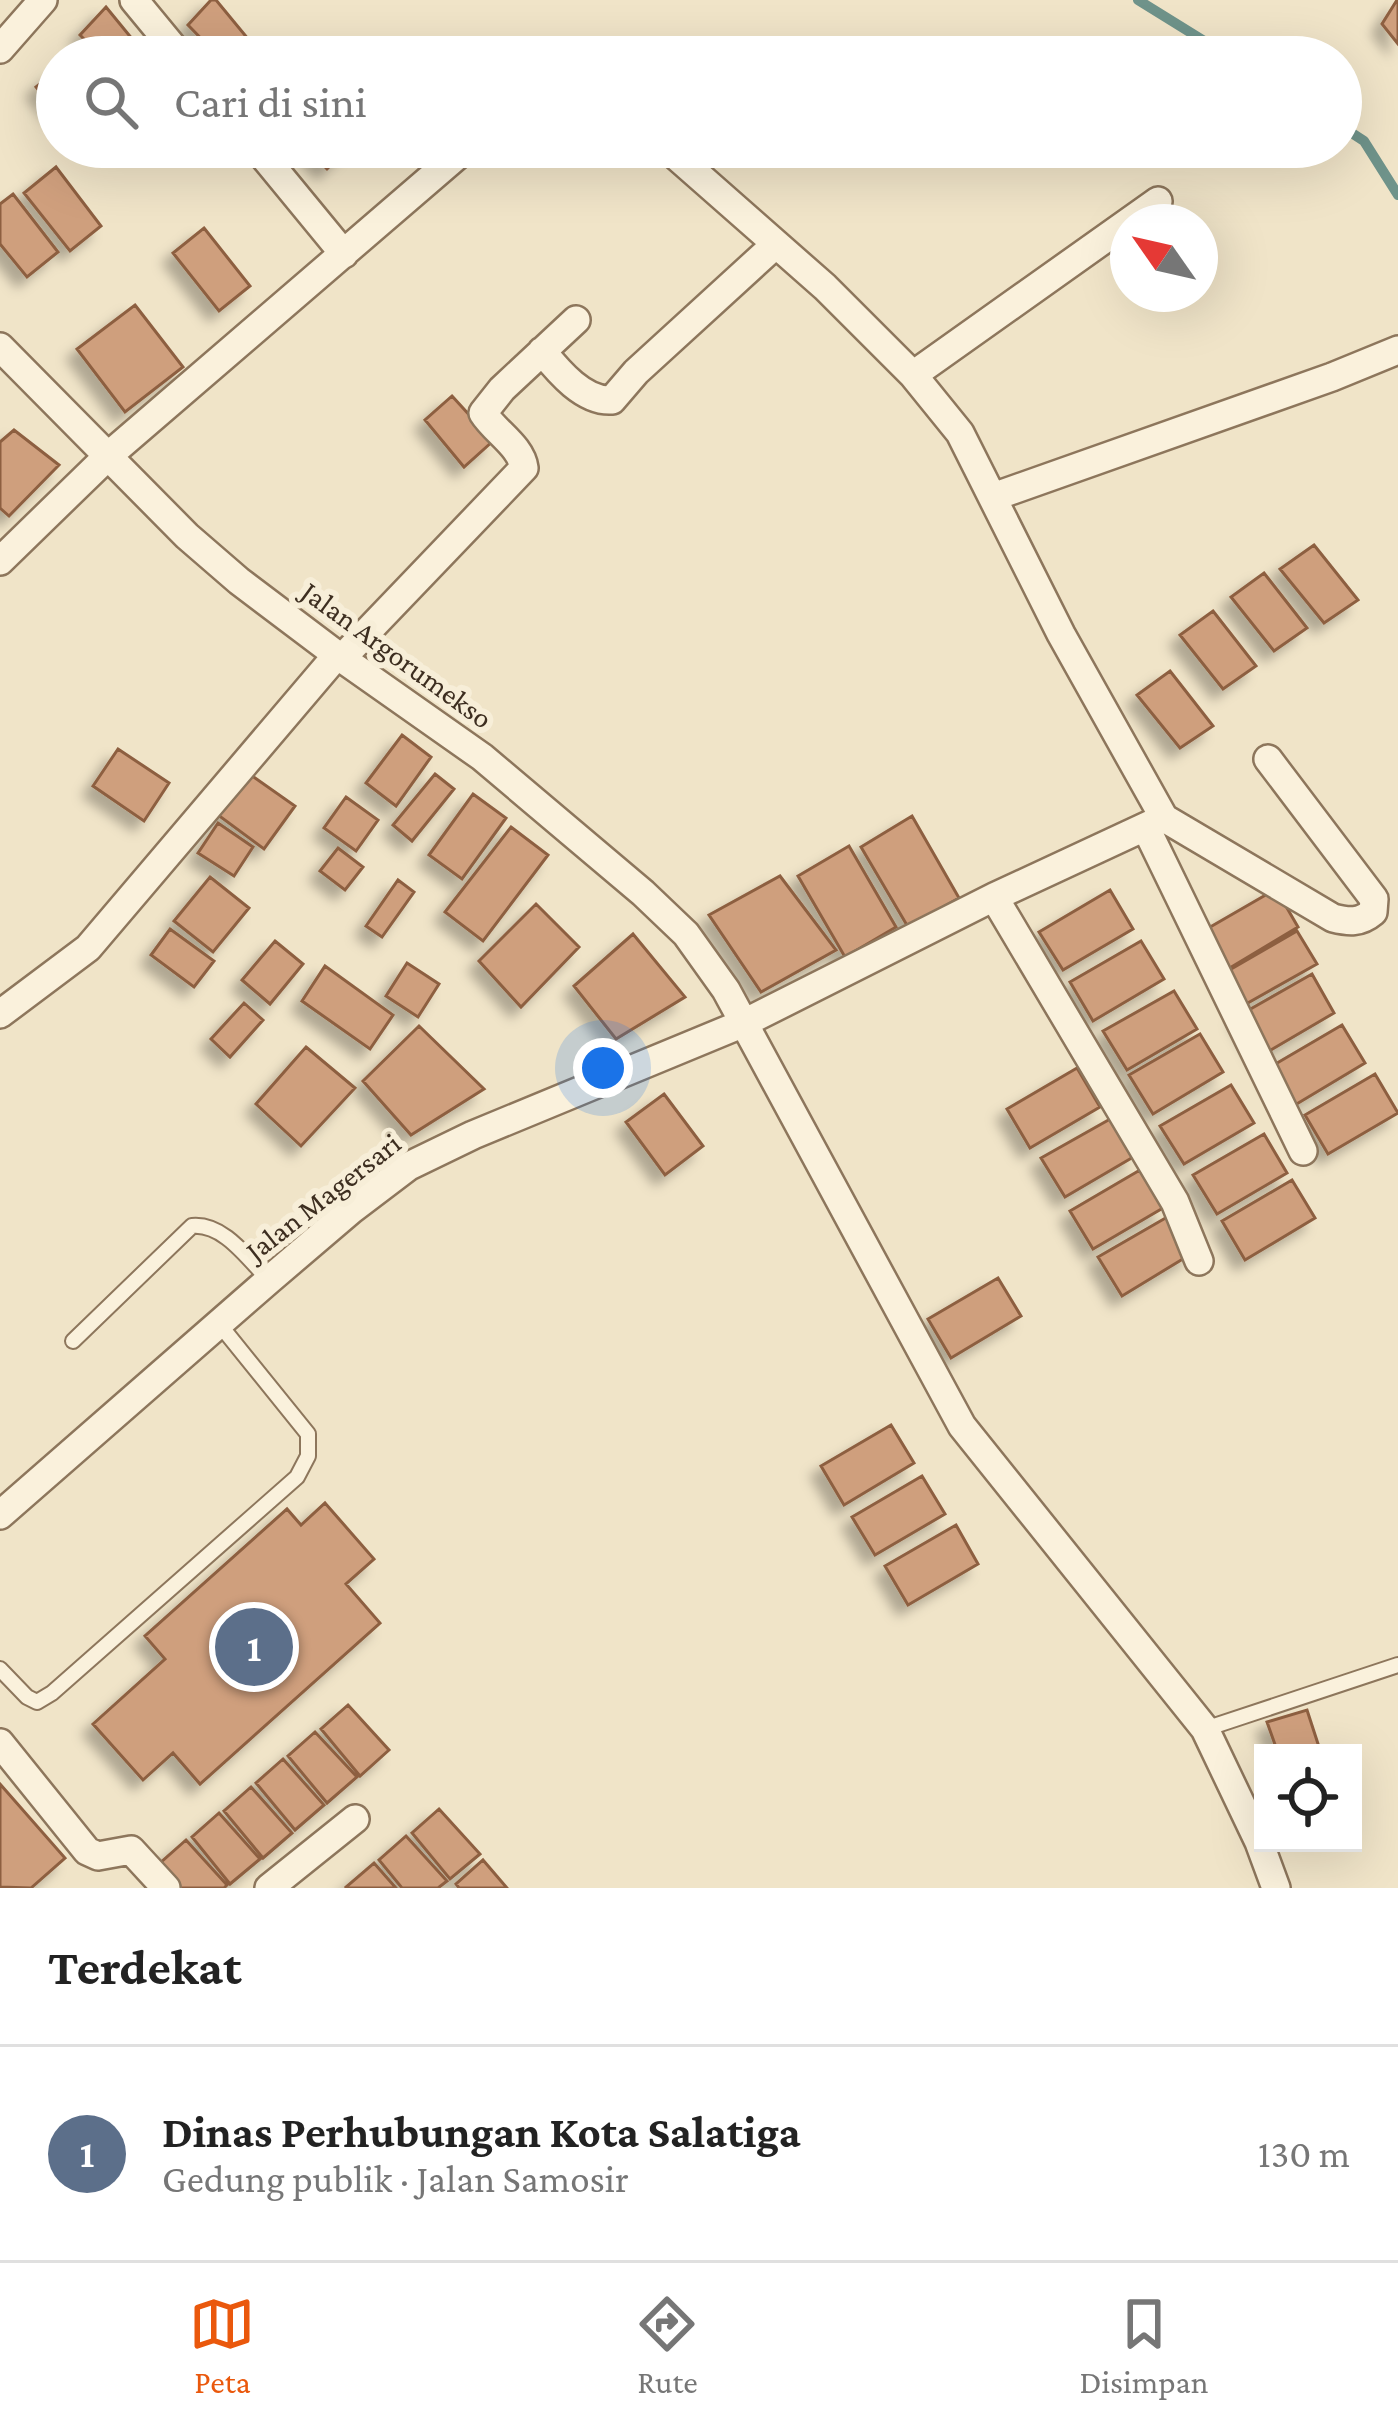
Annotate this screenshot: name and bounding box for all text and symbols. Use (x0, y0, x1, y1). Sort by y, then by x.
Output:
search box (36, 36, 1362, 168)
icon: search (78, 69, 144, 135)
text: Cari di sini (174, 77, 367, 127)
north arrow (1110, 204, 1218, 312)
street label: Jalan Argorumekso (293, 573, 499, 736)
your location (573, 1038, 633, 1098)
street label: Jalan Magersari (236, 1126, 407, 1270)
pin: 1 (215, 1602, 293, 1692)
map controls (1254, 1744, 1362, 1852)
button: locate (1254, 1744, 1362, 1852)
text: Terdekat (48, 1938, 242, 1995)
text: Dinas Perhubungan Kota Salatiga (162, 2107, 801, 2157)
text: 1 (80, 2132, 94, 2175)
text: 130 m (1258, 2132, 1350, 2175)
text: Gedung publik · Jalan Samosir (162, 2157, 629, 2200)
tab: Peta (189, 2291, 255, 2400)
tab: Rute (634, 2291, 700, 2400)
tab: Disimpan (1079, 2291, 1209, 2400)

